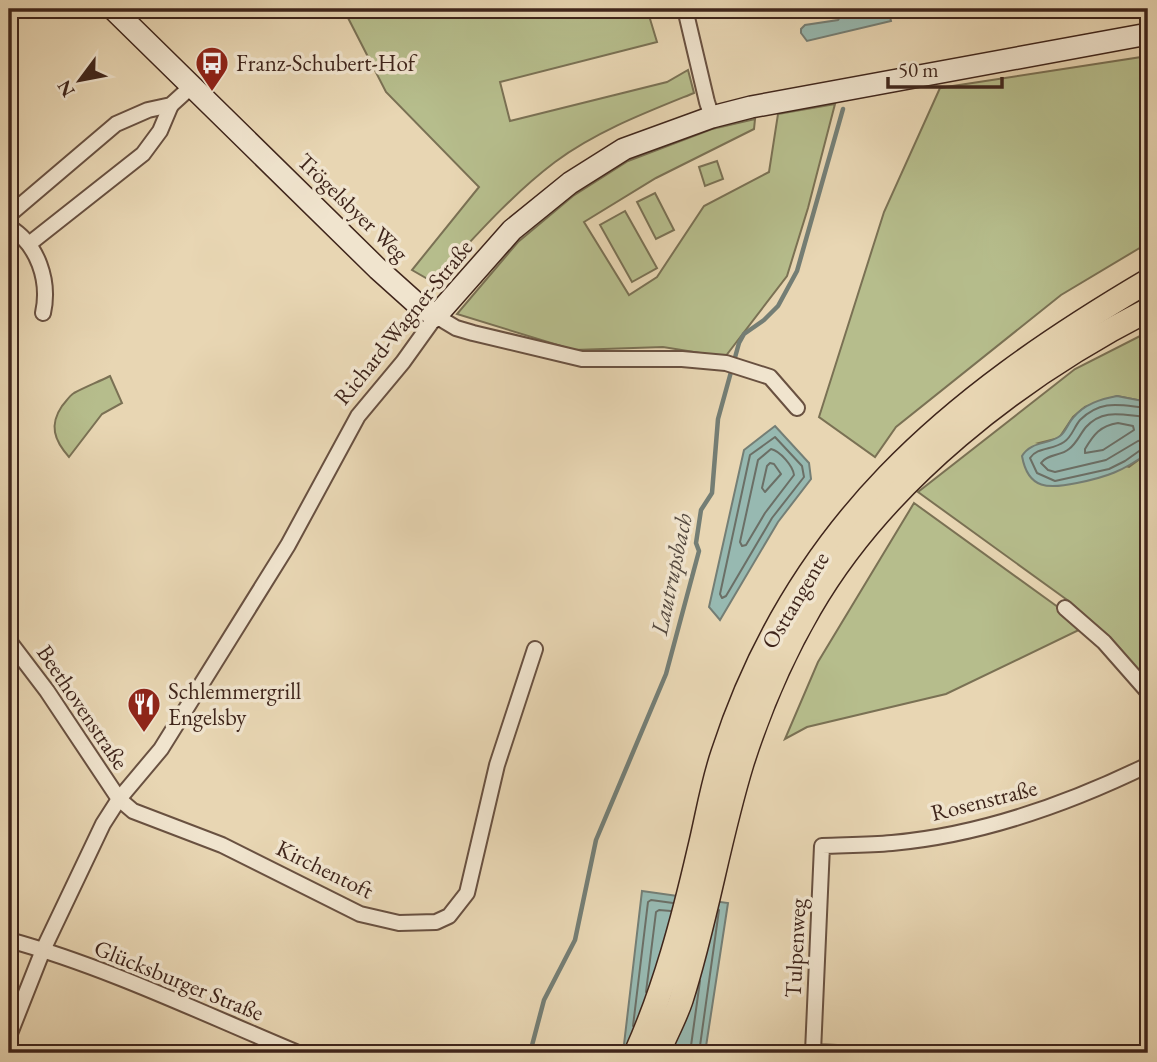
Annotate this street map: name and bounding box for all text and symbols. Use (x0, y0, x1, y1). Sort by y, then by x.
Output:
bus stop icon: Franz-Schubert-Hof (193, 44, 231, 93)
north arrow (46, 46, 116, 116)
scale bar (888, 46, 1001, 90)
place label: Franz-Schubert-Hof (236, 48, 418, 78)
text: 50 m (898, 56, 939, 83)
text: N (51, 75, 81, 102)
street label: Trögelsbyer Weg (291, 146, 416, 268)
street label: Richard-Wagner-Straße (327, 233, 479, 411)
water label: Lautrupsbach (643, 510, 699, 639)
street label: Osttangente (754, 546, 836, 654)
street label: Beethovenstraße (30, 639, 136, 775)
place label: Schlemmergrill Engelsby (168, 676, 302, 732)
restaurant icon: Schlemmergrill Engelsby (125, 685, 163, 734)
street label: Rosenstraße (928, 772, 1040, 828)
street label: Kirchentoft (271, 833, 379, 906)
street label: Tulpenweg (777, 896, 813, 999)
street label: Glücksburger Straße (90, 932, 268, 1028)

